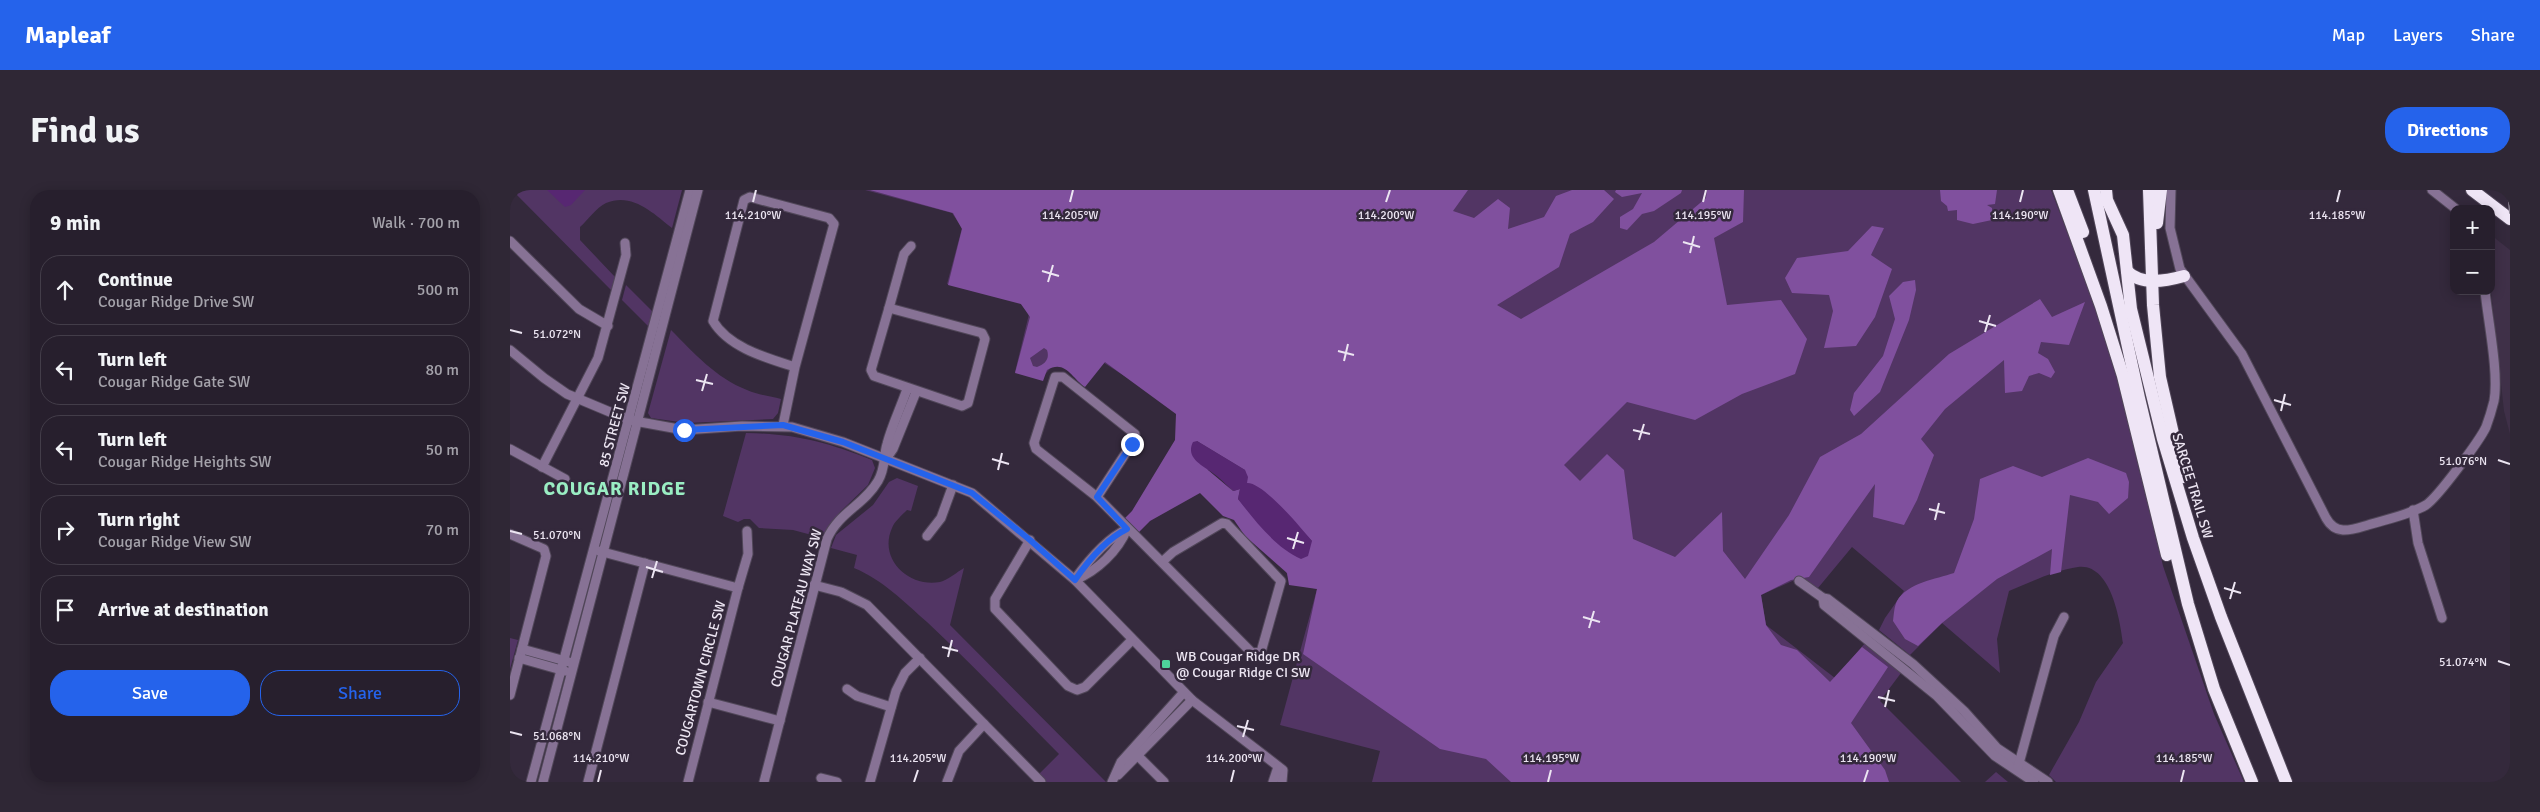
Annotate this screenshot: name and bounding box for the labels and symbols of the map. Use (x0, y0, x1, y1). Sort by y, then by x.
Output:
text: 114.210°W (725, 208, 781, 223)
text: 114.205°W (1042, 208, 1098, 223)
text: 114.200°W (1358, 208, 1414, 223)
text: 114.195°W (1675, 208, 1731, 223)
text: 114.190°W (1992, 208, 2048, 223)
text: 114.185°W (2309, 208, 2365, 223)
text: 51.072°N (533, 327, 581, 342)
street label: 85 STREET SW (595, 381, 634, 469)
route start (673, 419, 696, 442)
street label: SARCEE TRAIL SW (2168, 431, 2217, 541)
route end (1121, 433, 1144, 456)
text: 51.076°N (2439, 454, 2487, 469)
district label: COUGAR RIDGE (544, 477, 686, 501)
street label: COUGAR PLATEAU WAY SW (767, 527, 826, 689)
text: 51.070°N (533, 528, 581, 543)
street label: COUGARTOWN CIRCLE SW (672, 599, 729, 757)
place label: WB Cougar Ridge DR @ Cougar Ridge CI SW (1176, 648, 1311, 681)
text: 51.074°N (2439, 655, 2487, 670)
marker: WB Cougar Ridge DR @ Cougar Ridge CI SW (1160, 658, 1172, 670)
text: 51.068°N (533, 729, 581, 744)
text: 114.210°W (573, 751, 629, 766)
text: 114.205°W (890, 751, 946, 766)
text: 114.200°W (1206, 751, 1262, 766)
text: 114.195°W (1523, 751, 1579, 766)
text: 114.190°W (1840, 751, 1896, 766)
text: 114.185°W (2156, 751, 2212, 766)

